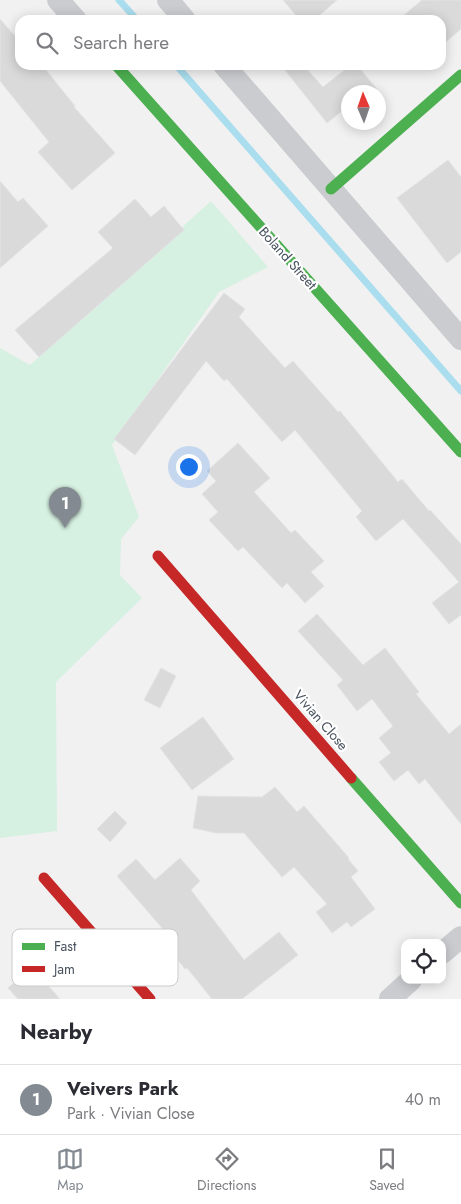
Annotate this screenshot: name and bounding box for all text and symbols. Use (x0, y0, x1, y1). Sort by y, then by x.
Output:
search box (15, 15, 446, 70)
icon: search (33, 29, 61, 57)
text: Search here (73, 29, 169, 56)
north arrow (341, 85, 386, 130)
street label: Boland Street (254, 222, 322, 294)
your location (176, 454, 202, 480)
pin: 1 (49, 487, 81, 528)
street label: Vivian Close (289, 685, 353, 755)
legend (12, 929, 178, 986)
text: Fast (54, 936, 77, 956)
map controls (401, 939, 446, 984)
button: locate (401, 939, 446, 984)
text: Jam (52, 959, 75, 979)
text: Nearby (20, 1017, 92, 1047)
text: Veivers Park (67, 1075, 179, 1102)
text: 1 (32, 1088, 40, 1111)
text: 40 m (405, 1088, 441, 1111)
text: Park · Vivian Close (67, 1102, 195, 1125)
tab: Map (56, 1145, 84, 1195)
tab: Directions (197, 1145, 256, 1195)
tab: Saved (369, 1145, 405, 1195)

